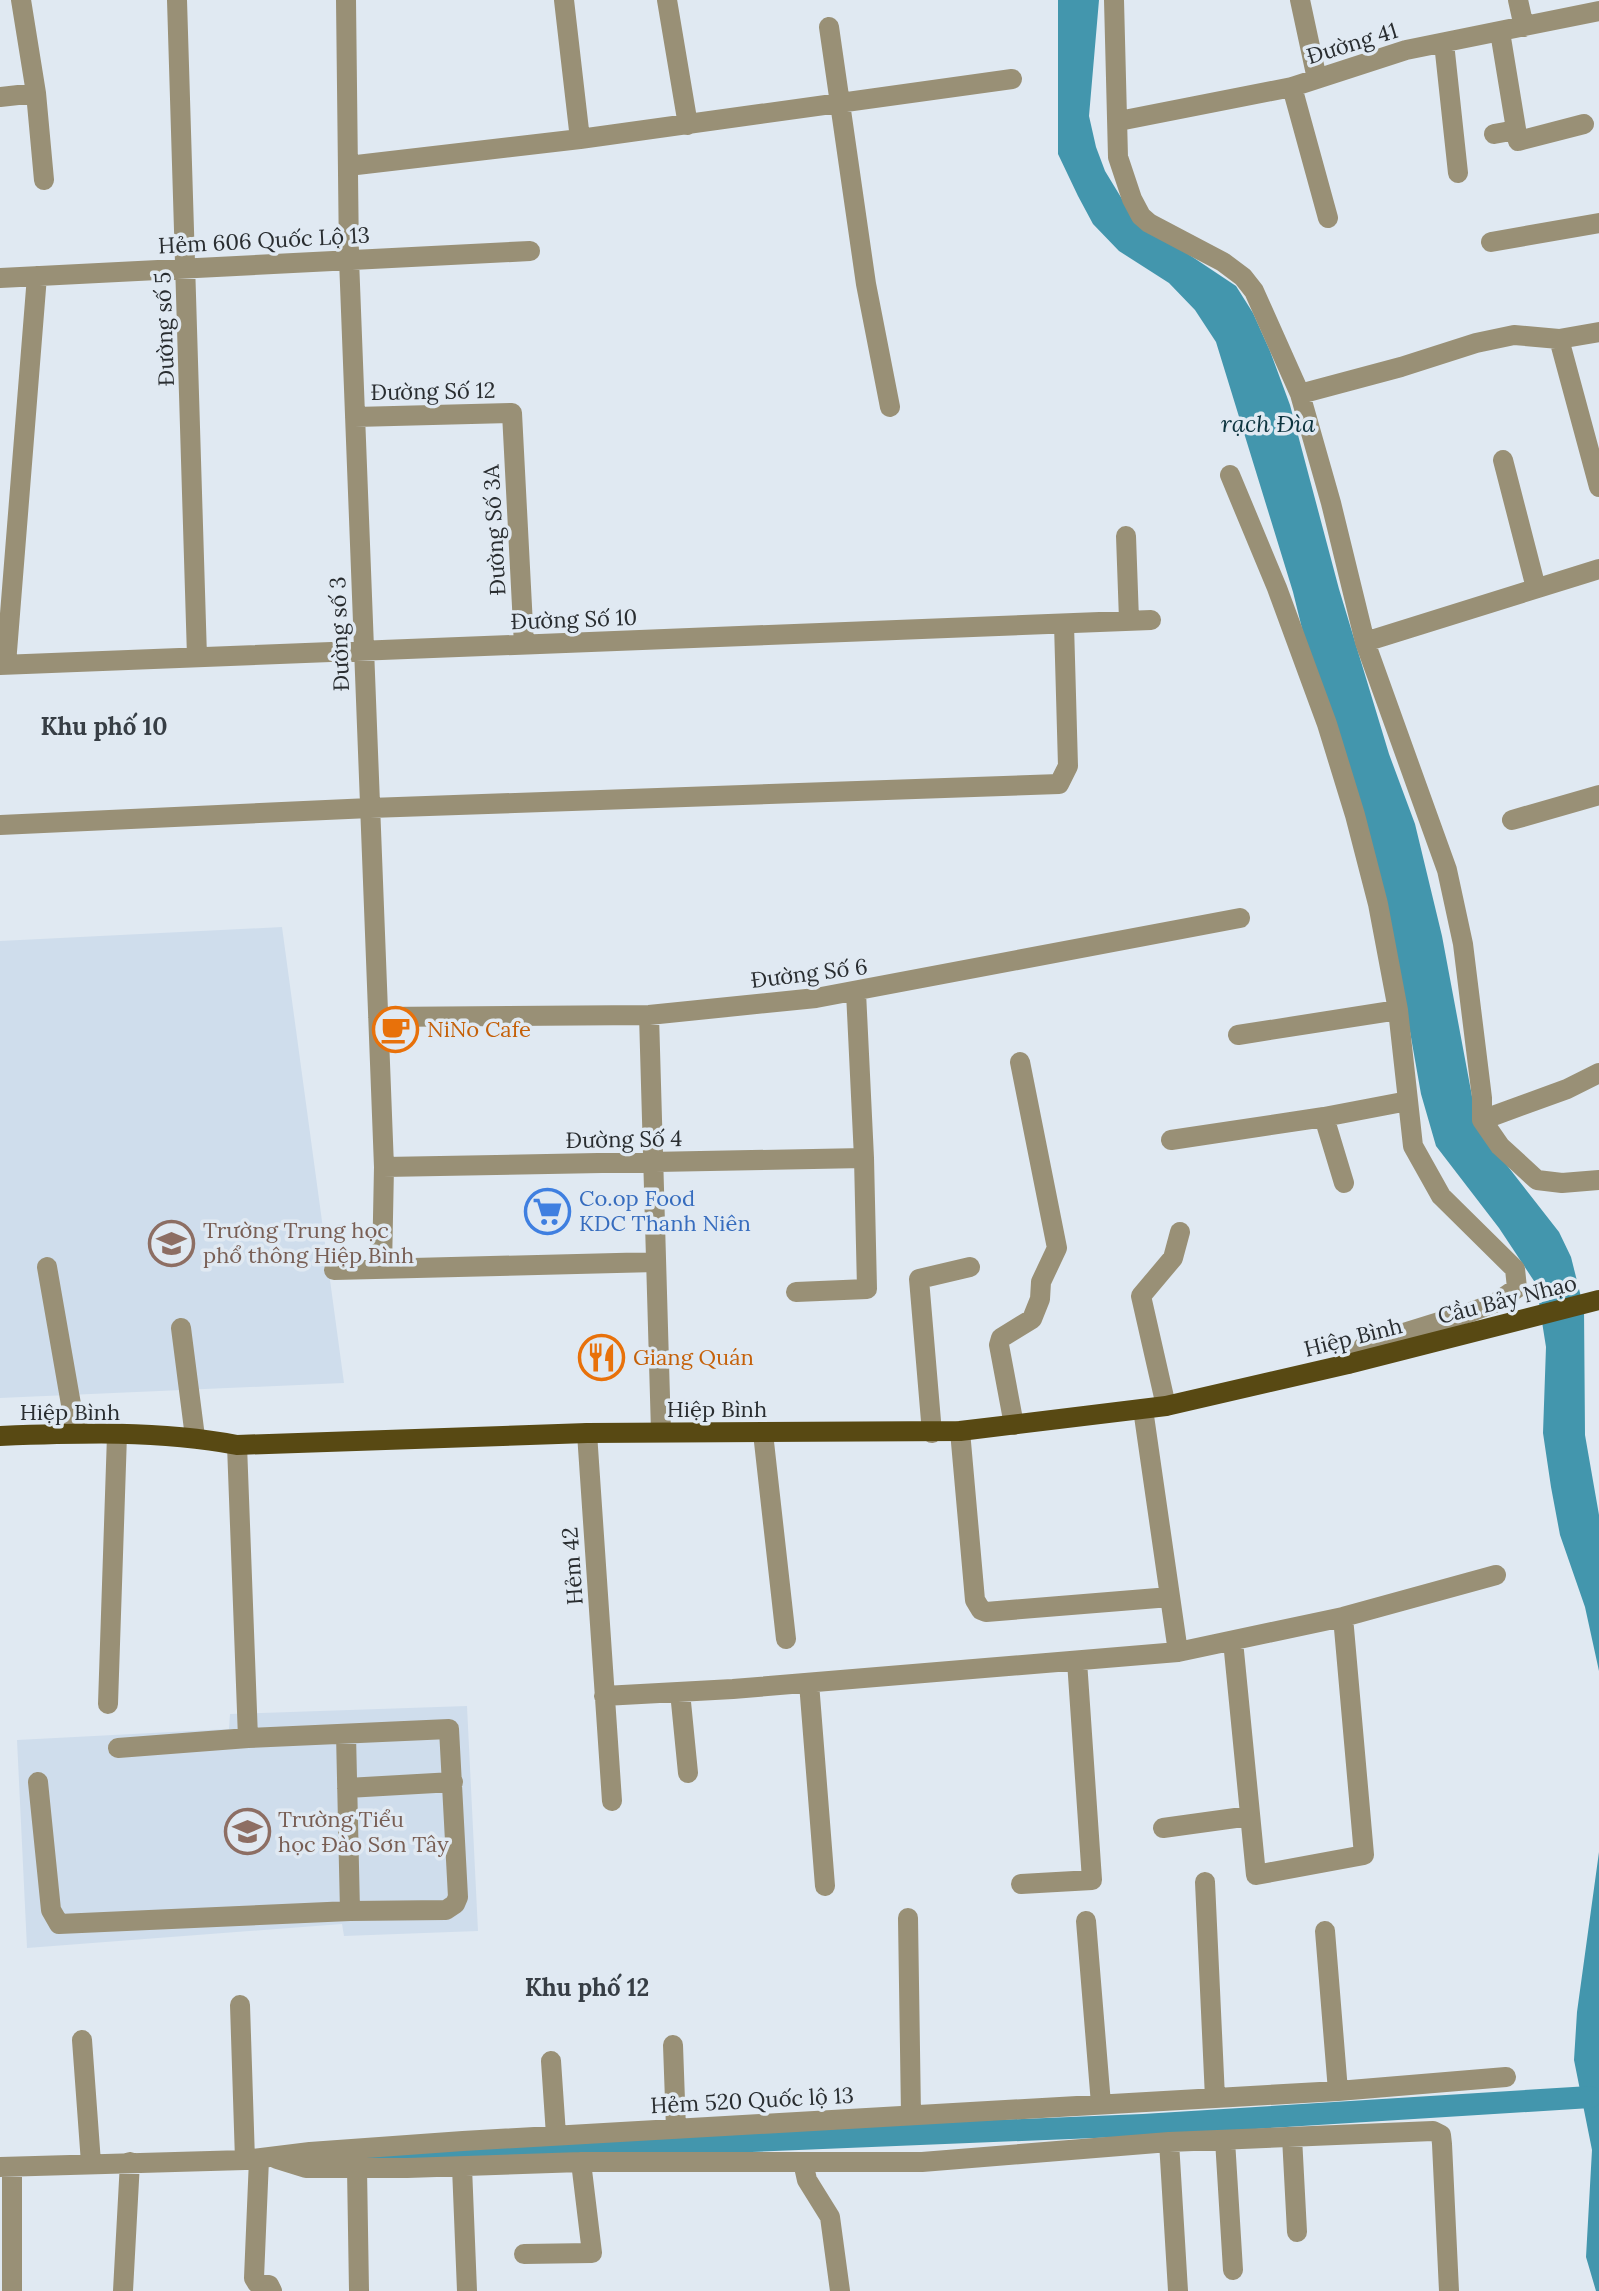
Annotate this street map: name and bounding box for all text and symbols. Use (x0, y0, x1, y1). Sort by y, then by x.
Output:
street label: Đường 41 (1303, 16, 1401, 70)
street label: Hẻm 606 Quốc Lộ 13 (157, 220, 371, 260)
street label: Đường số 5 (148, 271, 180, 387)
street label: Đường Số 12 (370, 376, 496, 406)
water label: rạch Đìa (1221, 408, 1316, 439)
street label: Đường Số 3A (477, 463, 511, 596)
street label: Đường số 3 (323, 576, 355, 692)
street label: Đường Số 10 (510, 603, 638, 635)
district label: Khu phố 10 (40, 711, 168, 742)
street label: Đường Số 6 (749, 952, 869, 994)
cafe icon: NiNo Cafe (372, 1005, 420, 1053)
place label: NiNo Cafe (427, 1015, 531, 1043)
street label: Đường Số 4 (565, 1124, 683, 1154)
place label: Co.op Food KDC Thanh Niên (579, 1184, 751, 1237)
supermarket icon: Co.op Food KDC Thanh Niên (524, 1187, 572, 1235)
place label: Trường Trung học phổ thông Hiệp Bình (203, 1216, 414, 1269)
school or university icon: Trường Trung học phổ thông Hiệp Bình (148, 1219, 196, 1267)
street label: Cầu Bảy Nhạo (1435, 1268, 1579, 1330)
street label: Hiệp Bình (1301, 1311, 1405, 1363)
restaurant icon: Giang Quán (578, 1333, 626, 1381)
place label: Giang Quán (633, 1343, 754, 1371)
street label: Hiệp Bình (667, 1395, 767, 1423)
street label: Hiệp Bình (20, 1398, 120, 1426)
street label: Hẻm 42 (555, 1526, 589, 1606)
place label: Trường Tiểu học Đào Sơn Tây (278, 1805, 449, 1858)
school or university icon: Trường Tiểu học Đào Sơn Tây (223, 1808, 271, 1856)
district label: Khu phố 12 (525, 1972, 649, 2003)
street label: Hẻm 520 Quốc lộ 13 (650, 2081, 854, 2119)

